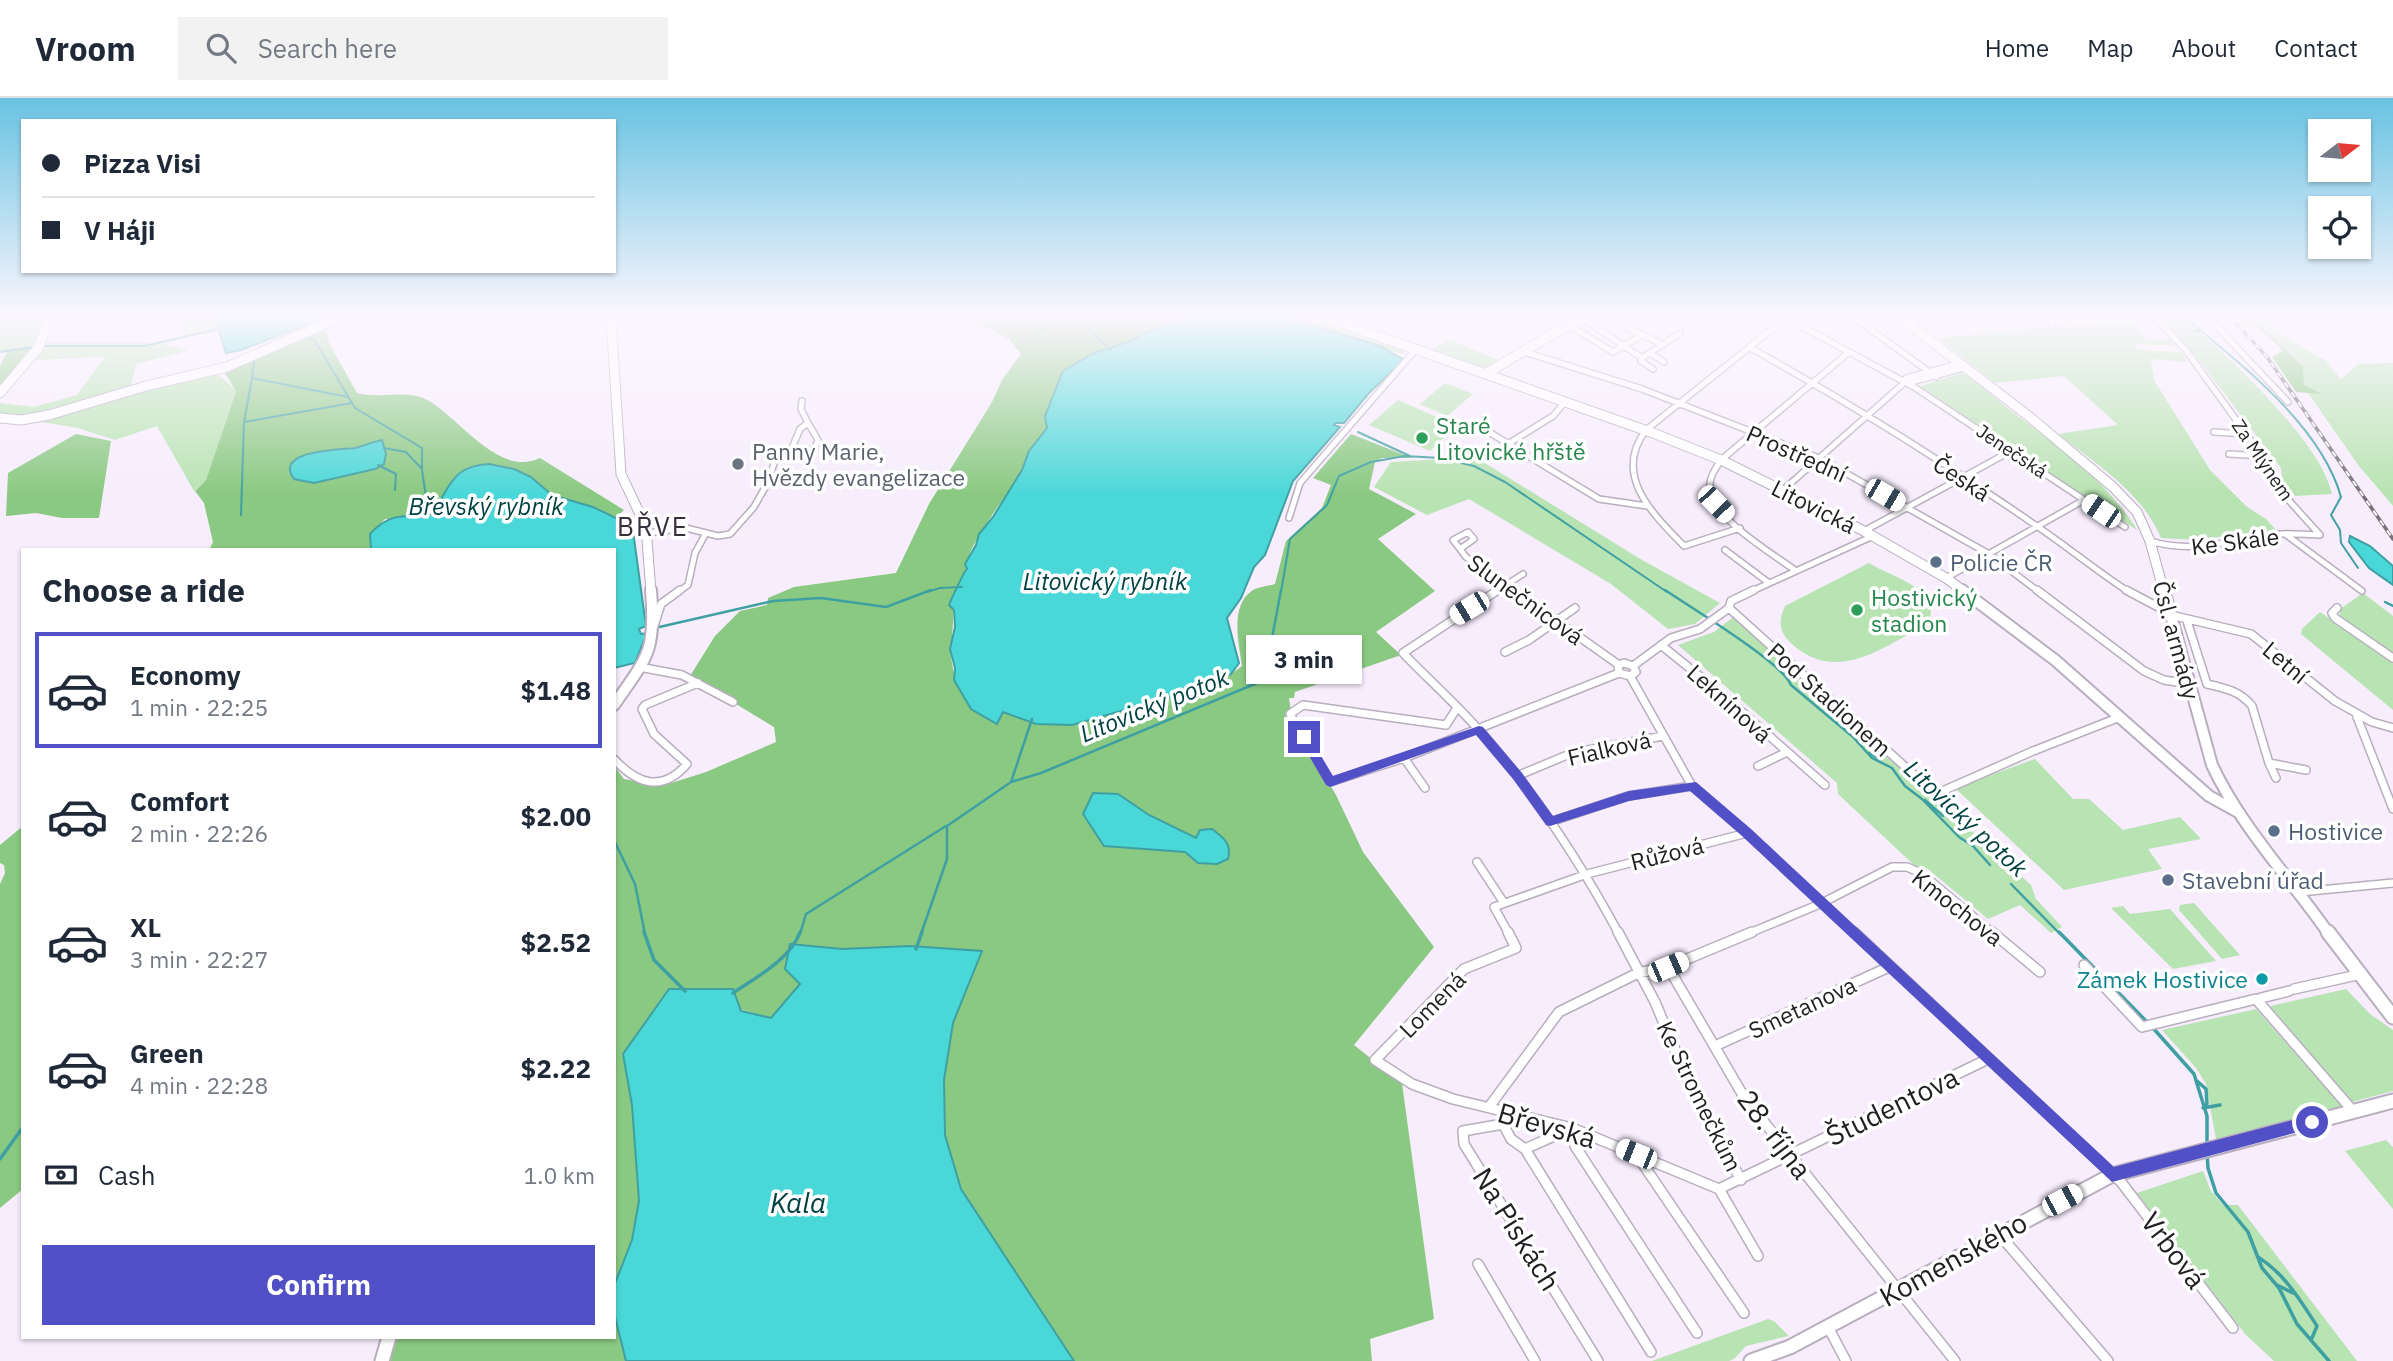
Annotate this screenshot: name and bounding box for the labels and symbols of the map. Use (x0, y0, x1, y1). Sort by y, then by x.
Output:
north arrow (2308, 119, 2371, 182)
place label: Staré Litovické hřště (1436, 410, 1586, 466)
street label: Za Mlýnem (2227, 415, 2299, 505)
street label: Prostřední (1742, 418, 1852, 489)
street label: Jenečská (1972, 419, 2052, 483)
marker: Staré Litovické hřště (1414, 430, 1430, 446)
place label: Panny Marie, Hvězdy evangelizace (752, 436, 965, 492)
street label: Česká (1928, 448, 1996, 508)
marker: Panny Marie, Hvězdy evangelizace (730, 456, 746, 472)
street label: Litovická (1767, 472, 1861, 540)
car (1862, 475, 1909, 515)
car (1694, 482, 1739, 526)
water label: Břevský rybník (408, 490, 564, 522)
car (2078, 491, 2125, 531)
district label: BŘVE (617, 509, 689, 543)
street label: Ke Skále (2189, 521, 2281, 561)
street label: Slunečnicová (1462, 547, 1590, 651)
place label: Policie ČR (1950, 547, 2053, 577)
marker: Policie ČR (1928, 554, 1944, 570)
water label: Litovický rybník (1023, 565, 1188, 597)
street label: Čsl. armády (2147, 577, 2207, 703)
place label: Hostivický stadion (1871, 582, 1978, 638)
car (1446, 588, 1493, 628)
marker: Hostivický stadion (1849, 602, 1865, 618)
street label: Letní (2257, 634, 2315, 690)
street label: Pod Stadionem (1762, 635, 1898, 763)
callout: 3 min (1246, 636, 1362, 684)
street label: Leknínová (1681, 657, 1779, 749)
water label: Litovický potok (1075, 660, 1234, 749)
route end (1288, 721, 1320, 753)
street label: Fialková (1564, 724, 1654, 772)
water label: Litovický potok (1897, 753, 2035, 884)
place label: Hostivice (2288, 816, 2383, 846)
marker: Hostivice (2266, 823, 2282, 839)
street label: Růžová (1627, 829, 1707, 877)
street label: Kmochova (1906, 862, 2010, 952)
place label: Stavební úřad (2182, 865, 2324, 895)
marker: Stavební úřad (2160, 872, 2176, 888)
car (1645, 949, 1692, 985)
street label: Lomená (1392, 964, 1472, 1044)
place label: Zámek Hostivice (2077, 964, 2248, 994)
street label: Smetanova (1743, 969, 1861, 1045)
marker: Zámek Hostivice (2254, 971, 2270, 987)
street label: Ke Stromečkům (1651, 1016, 1749, 1176)
street label: Študentova (1820, 1058, 1964, 1154)
street label: 28. října (1729, 1082, 1821, 1186)
street label: Břevská (1494, 1093, 1600, 1157)
route start (2296, 1106, 2328, 1138)
car (1613, 1136, 1660, 1172)
street label: Na Pískách (1465, 1160, 1569, 1298)
car (2039, 1181, 2086, 1219)
water label: Kala (770, 1184, 826, 1221)
street label: Komenského (1873, 1203, 2033, 1315)
street label: Vrbová (2133, 1204, 2215, 1296)

